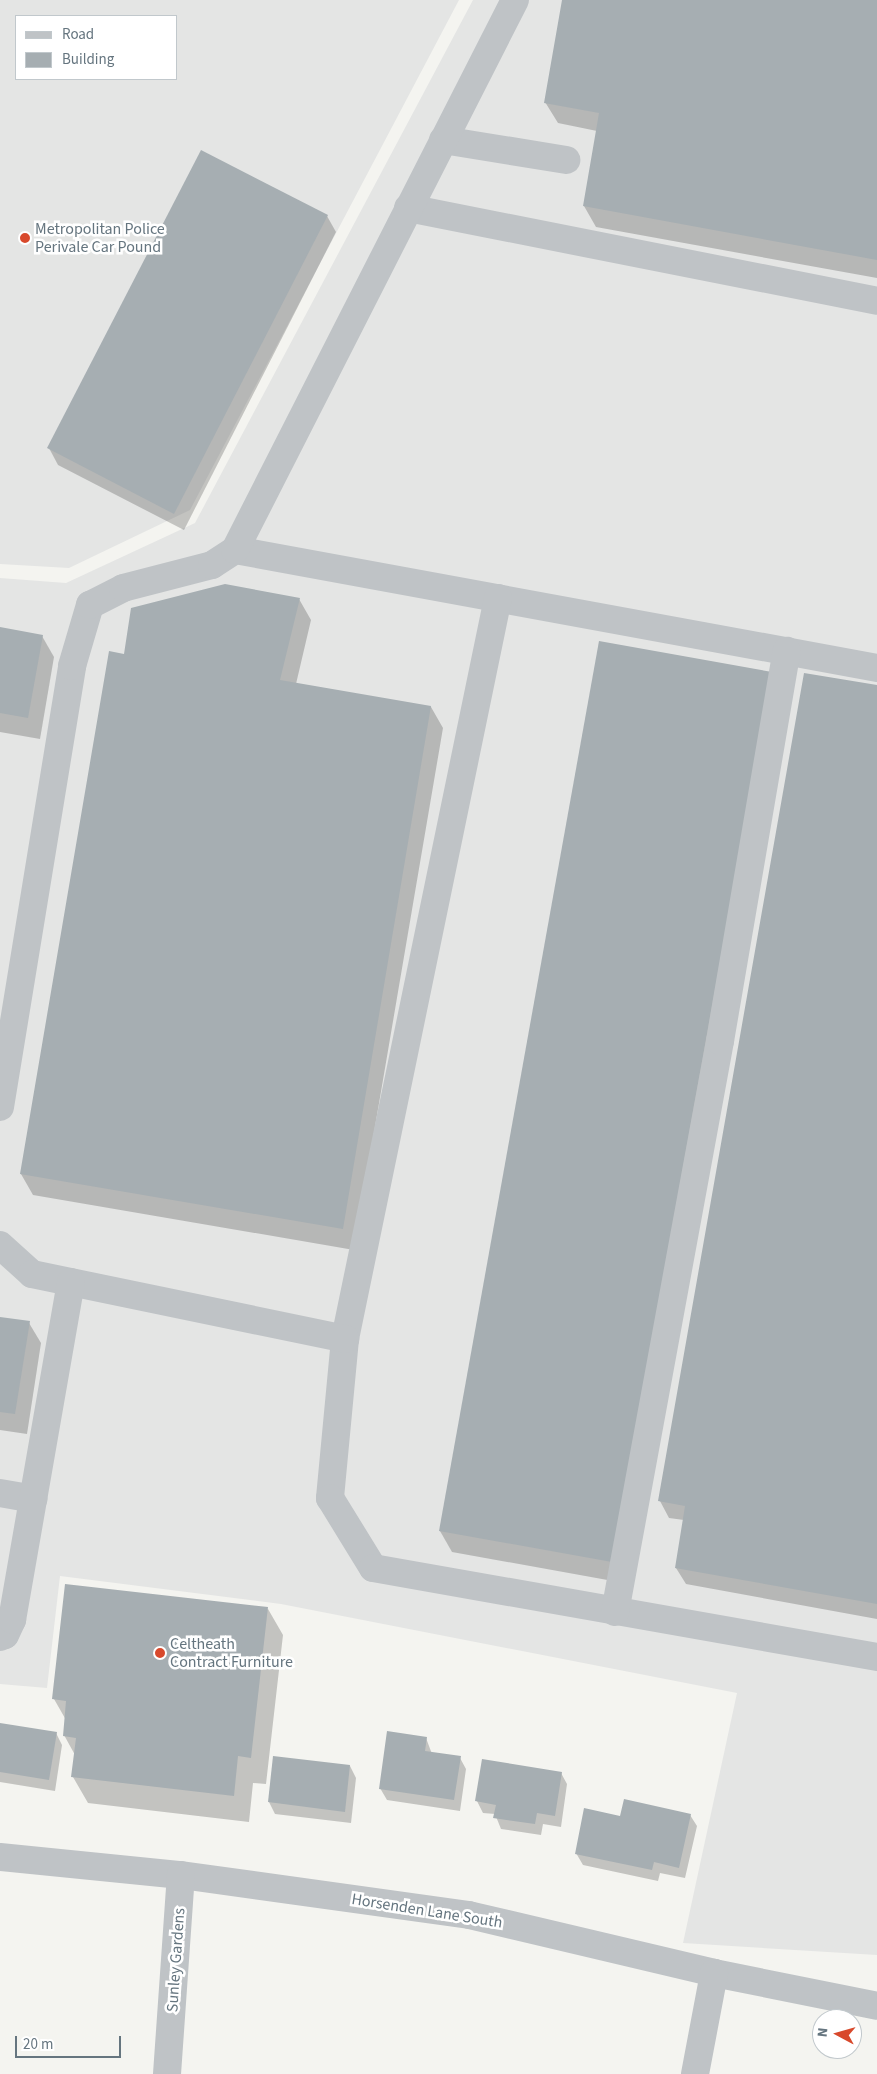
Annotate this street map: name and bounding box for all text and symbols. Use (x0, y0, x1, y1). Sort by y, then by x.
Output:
legend (15, 15, 178, 80)
text: Road (62, 24, 94, 45)
text: Building (62, 49, 114, 70)
place label: Metropolitan Police Perivale Car Pound (35, 219, 165, 257)
marker: Metropolitan Police Perivale Car Pound (19, 232, 31, 244)
place label: Celtheath Contract Furniture (170, 1634, 293, 1672)
marker: Celtheath Contract Furniture (154, 1647, 166, 1659)
street label: Horsenden Lane South (350, 1890, 504, 1932)
street label: Sunley Gardens (163, 1907, 189, 2013)
north arrow (812, 2009, 862, 2059)
scale bar (18, 2026, 124, 2058)
text: N (813, 2027, 834, 2038)
text: 20 m (23, 2034, 53, 2055)

